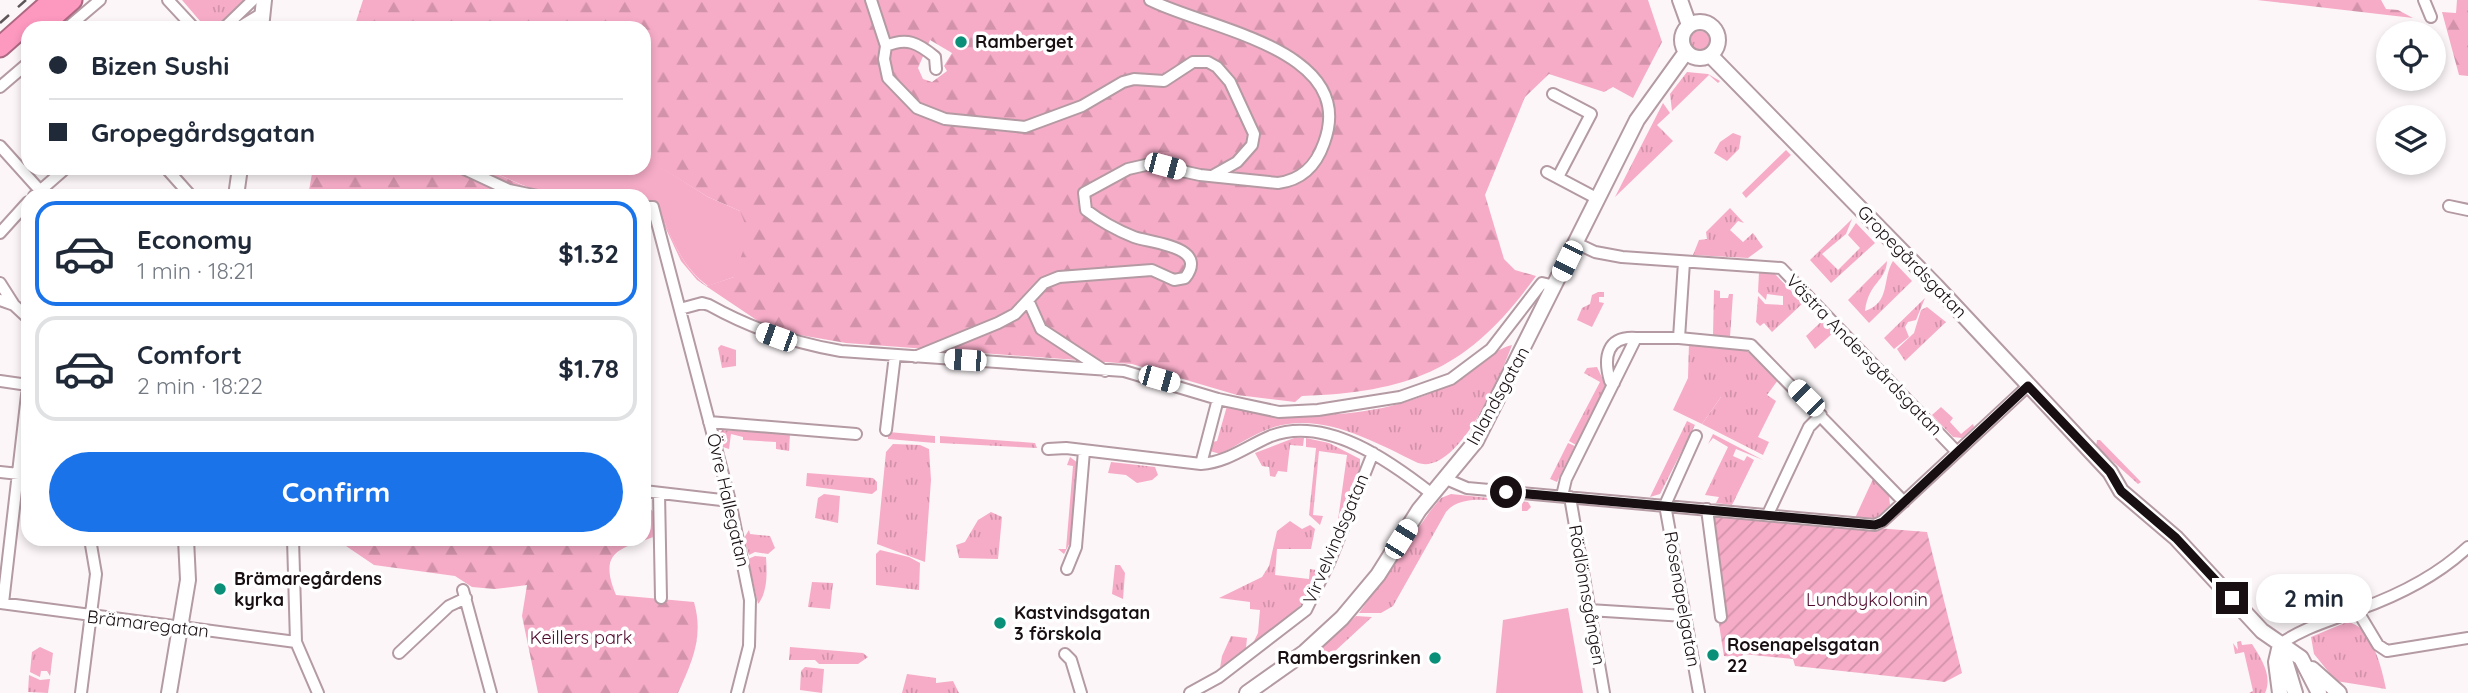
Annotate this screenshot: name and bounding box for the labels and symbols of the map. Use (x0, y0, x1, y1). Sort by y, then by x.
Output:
place label: Ramberget (975, 30, 1074, 53)
marker: Ramberget (953, 34, 969, 50)
car (1142, 150, 1189, 182)
street label: Gropegårdsgatan (1853, 200, 1972, 323)
car (1549, 238, 1586, 284)
street label: Västra Andersgårdsgatan (1781, 269, 1948, 440)
car (753, 320, 800, 354)
street label: Inlandsgatan (1461, 342, 1534, 449)
car (944, 348, 987, 372)
car (1136, 363, 1183, 395)
car (1784, 376, 1829, 420)
street label: Övre Hallegatan (702, 431, 755, 569)
street label: Virvelvindsgatan (1298, 470, 1373, 608)
route start (1490, 476, 1522, 508)
car (1381, 516, 1422, 562)
street label: Rödlönnsgången (1564, 523, 1611, 667)
street label: Rosenapelgatan (1659, 529, 1706, 669)
place label: Brämaregårdens kyrka (234, 567, 382, 611)
callout: 2 min (2256, 574, 2372, 622)
marker: Brämaregårdens kyrka (212, 581, 228, 597)
route end (2216, 582, 2248, 614)
park label: Lundbykolonin (1806, 588, 1928, 611)
place label: Kastvindsgatan 3 förskola (1014, 601, 1150, 645)
street label: Brämaregatan (86, 605, 210, 642)
marker: Kastvindsgatan 3 förskola (992, 615, 1008, 631)
park label: Keillers park (530, 626, 632, 649)
place label: Rosenapelsgatan 22 (1727, 633, 1879, 677)
place label: Rambergsrinken (1277, 646, 1421, 669)
marker: Rosenapelsgatan 22 (1705, 647, 1721, 663)
marker: Rambergsrinken (1427, 650, 1443, 666)

